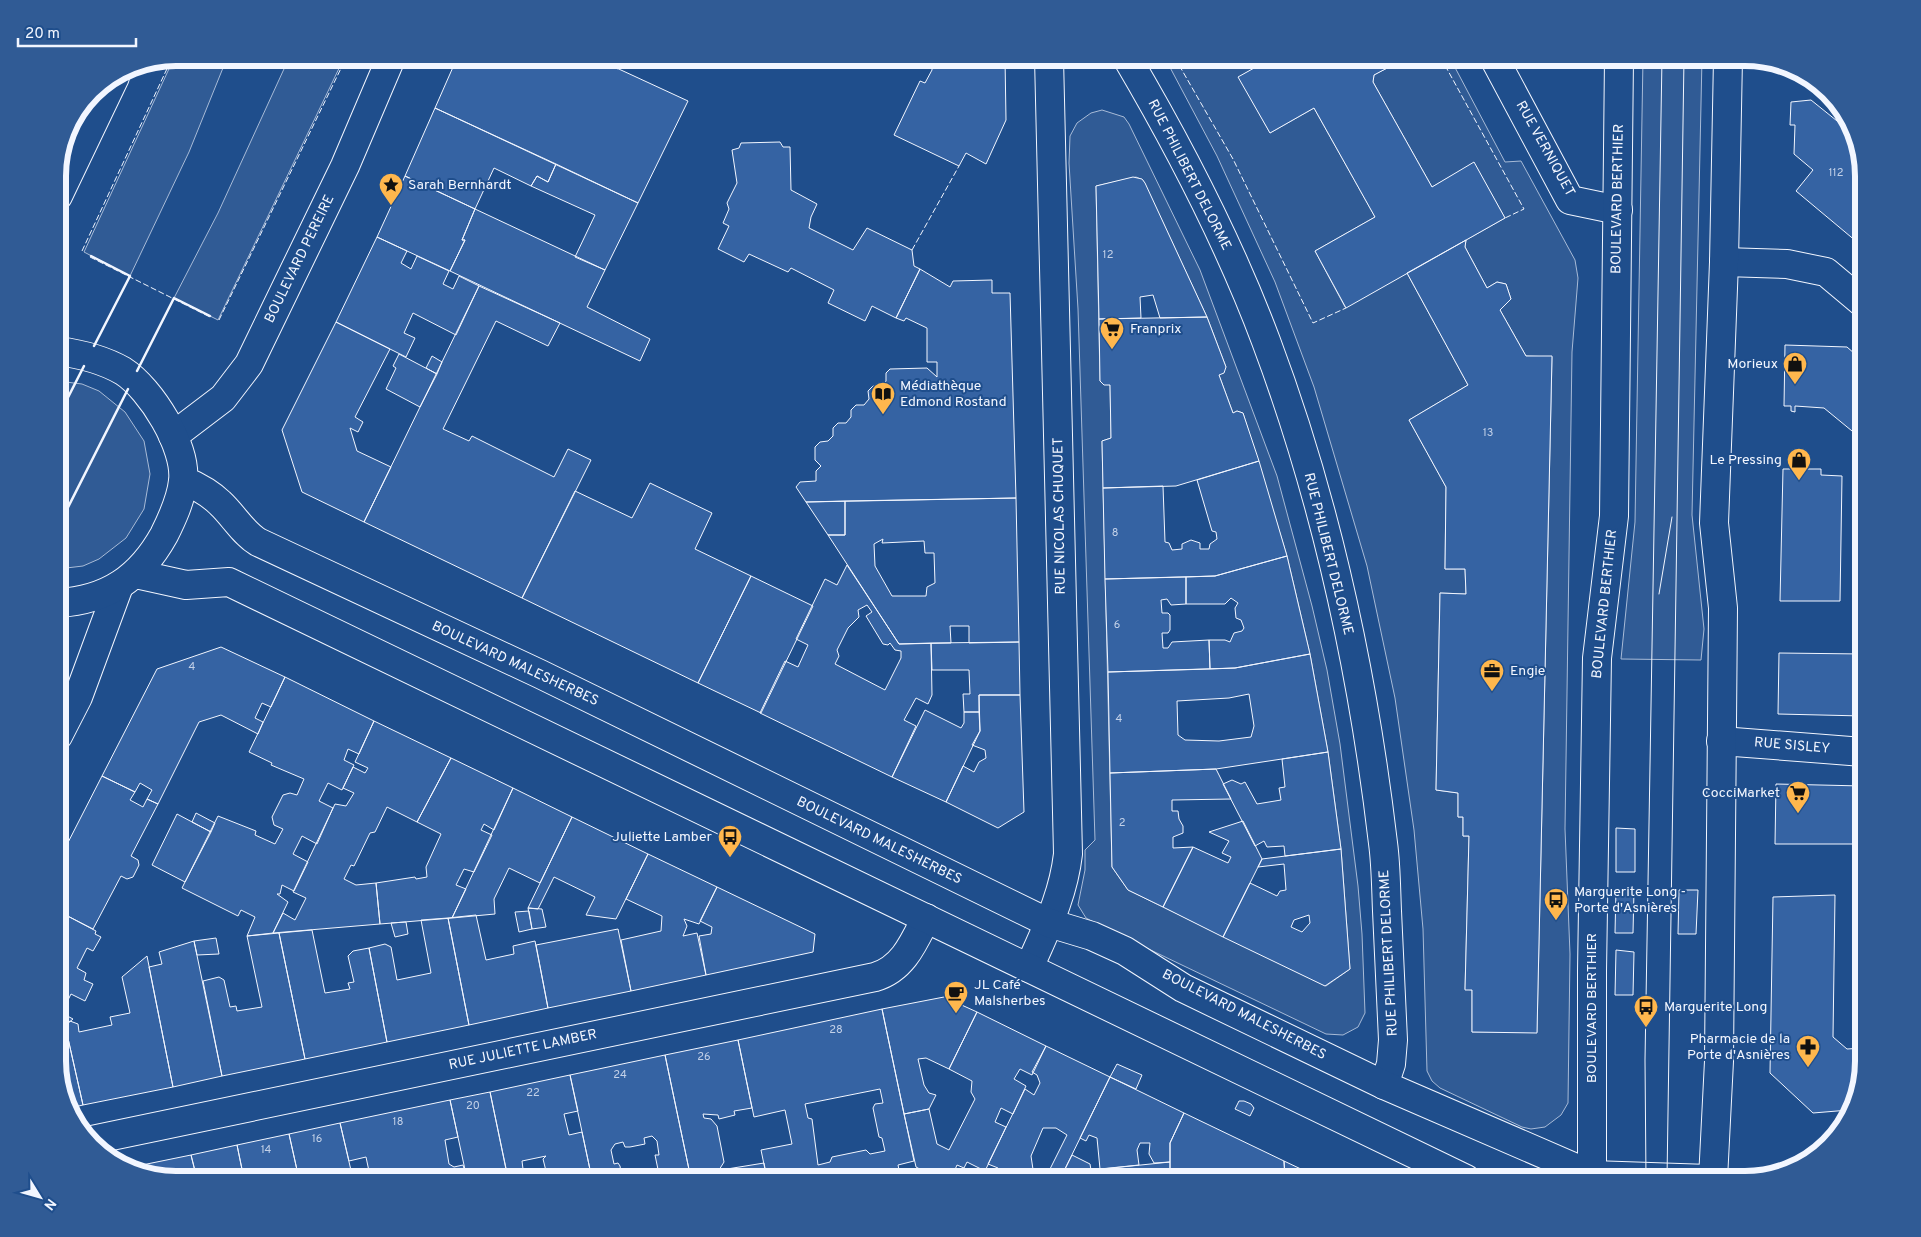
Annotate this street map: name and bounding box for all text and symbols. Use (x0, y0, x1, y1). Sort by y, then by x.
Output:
scale bar (18, 15, 135, 47)
text: 20 m (25, 25, 60, 44)
street label: RUE PHILIBERT DELORME (1144, 97, 1234, 253)
street label: RUE VERNIQUET (1512, 98, 1578, 200)
street label: BOULEVARD BERTHIER (1608, 124, 1628, 274)
house number: 112 (1829, 166, 1843, 180)
place icon: Sarah Bernhardt (378, 172, 404, 206)
place label: Sarah Bernhardt (408, 177, 512, 194)
street label: BOULEVARD PEREIRE (262, 192, 338, 326)
house number: 12 (1103, 248, 1113, 262)
supermarket icon: Franprix (1099, 316, 1125, 350)
place label: Franprix (1130, 321, 1182, 338)
shop icon: Morieux (1782, 351, 1808, 385)
place label: Morieux (1727, 356, 1778, 373)
place label: Médiathèque Edmond Rostand (900, 378, 1007, 411)
library icon: Médiathèque Edmond Rostand (870, 381, 896, 415)
house number: 13 (1483, 426, 1493, 440)
street label: RUE NICOLAS CHUQUET (1050, 437, 1070, 595)
shop icon: Le Pressing (1786, 447, 1812, 481)
place label: Le Pressing (1709, 452, 1782, 469)
street label: RUE PHILIBERT DELORME (1300, 471, 1356, 637)
house number: 8 (1112, 526, 1118, 540)
street label: BOULEVARD BERTHIER (1589, 528, 1621, 680)
street label: BOULEVARD MALESHERBES (429, 618, 601, 710)
house number: 6 (1114, 618, 1120, 632)
office icon: Engie (1479, 658, 1505, 692)
house number: 4 (189, 660, 196, 674)
place label: Engie (1510, 663, 1545, 680)
house number: 4 (1116, 712, 1123, 726)
street label: RUE SISLEY (1753, 734, 1831, 758)
supermarket icon: CocciMarket (1785, 780, 1811, 814)
place label: CocciMarket (1702, 785, 1780, 802)
street label: BOULEVARD MALESHERBES (793, 793, 965, 889)
house number: 2 (1119, 816, 1125, 830)
bus stop icon: Juliette Lamber (717, 824, 743, 858)
place label: Juliette Lamber (612, 829, 713, 846)
street label: RUE PHILIBERT DELORME (1376, 869, 1402, 1037)
place label: Marguerite Long - Porte d'Asnières (1574, 884, 1686, 917)
bus stop icon: Marguerite Long - Porte d'Asnières (1543, 887, 1569, 921)
street label: BOULEVARD BERTHIER (1584, 933, 1601, 1083)
street label: BOULEVARD MALESHERBES (1159, 966, 1329, 1064)
place label: JL Café Malsherbes (974, 977, 1046, 1010)
cafe icon: JL Café Malsherbes (943, 980, 969, 1014)
bus stop icon: Marguerite Long (1633, 994, 1659, 1028)
place label: Marguerite Long (1664, 999, 1767, 1016)
house number: 28 (829, 1023, 843, 1037)
street label: RUE JULIETTE LAMBER (447, 1026, 599, 1074)
place label: Pharmacie de la Porte d'Asnières (1687, 1031, 1790, 1064)
pharmacy icon: Pharmacie de la Porte d'Asnières (1795, 1034, 1821, 1068)
house number: 26 (697, 1050, 711, 1064)
house number: 24 (613, 1068, 627, 1082)
house number: 22 (526, 1086, 540, 1100)
house number: 20 (466, 1099, 480, 1113)
house number: 18 (393, 1115, 403, 1129)
house number: 16 (312, 1132, 322, 1146)
house number: 14 (261, 1143, 272, 1157)
north arrow (15, 1172, 65, 1222)
text: N (39, 1195, 59, 1213)

